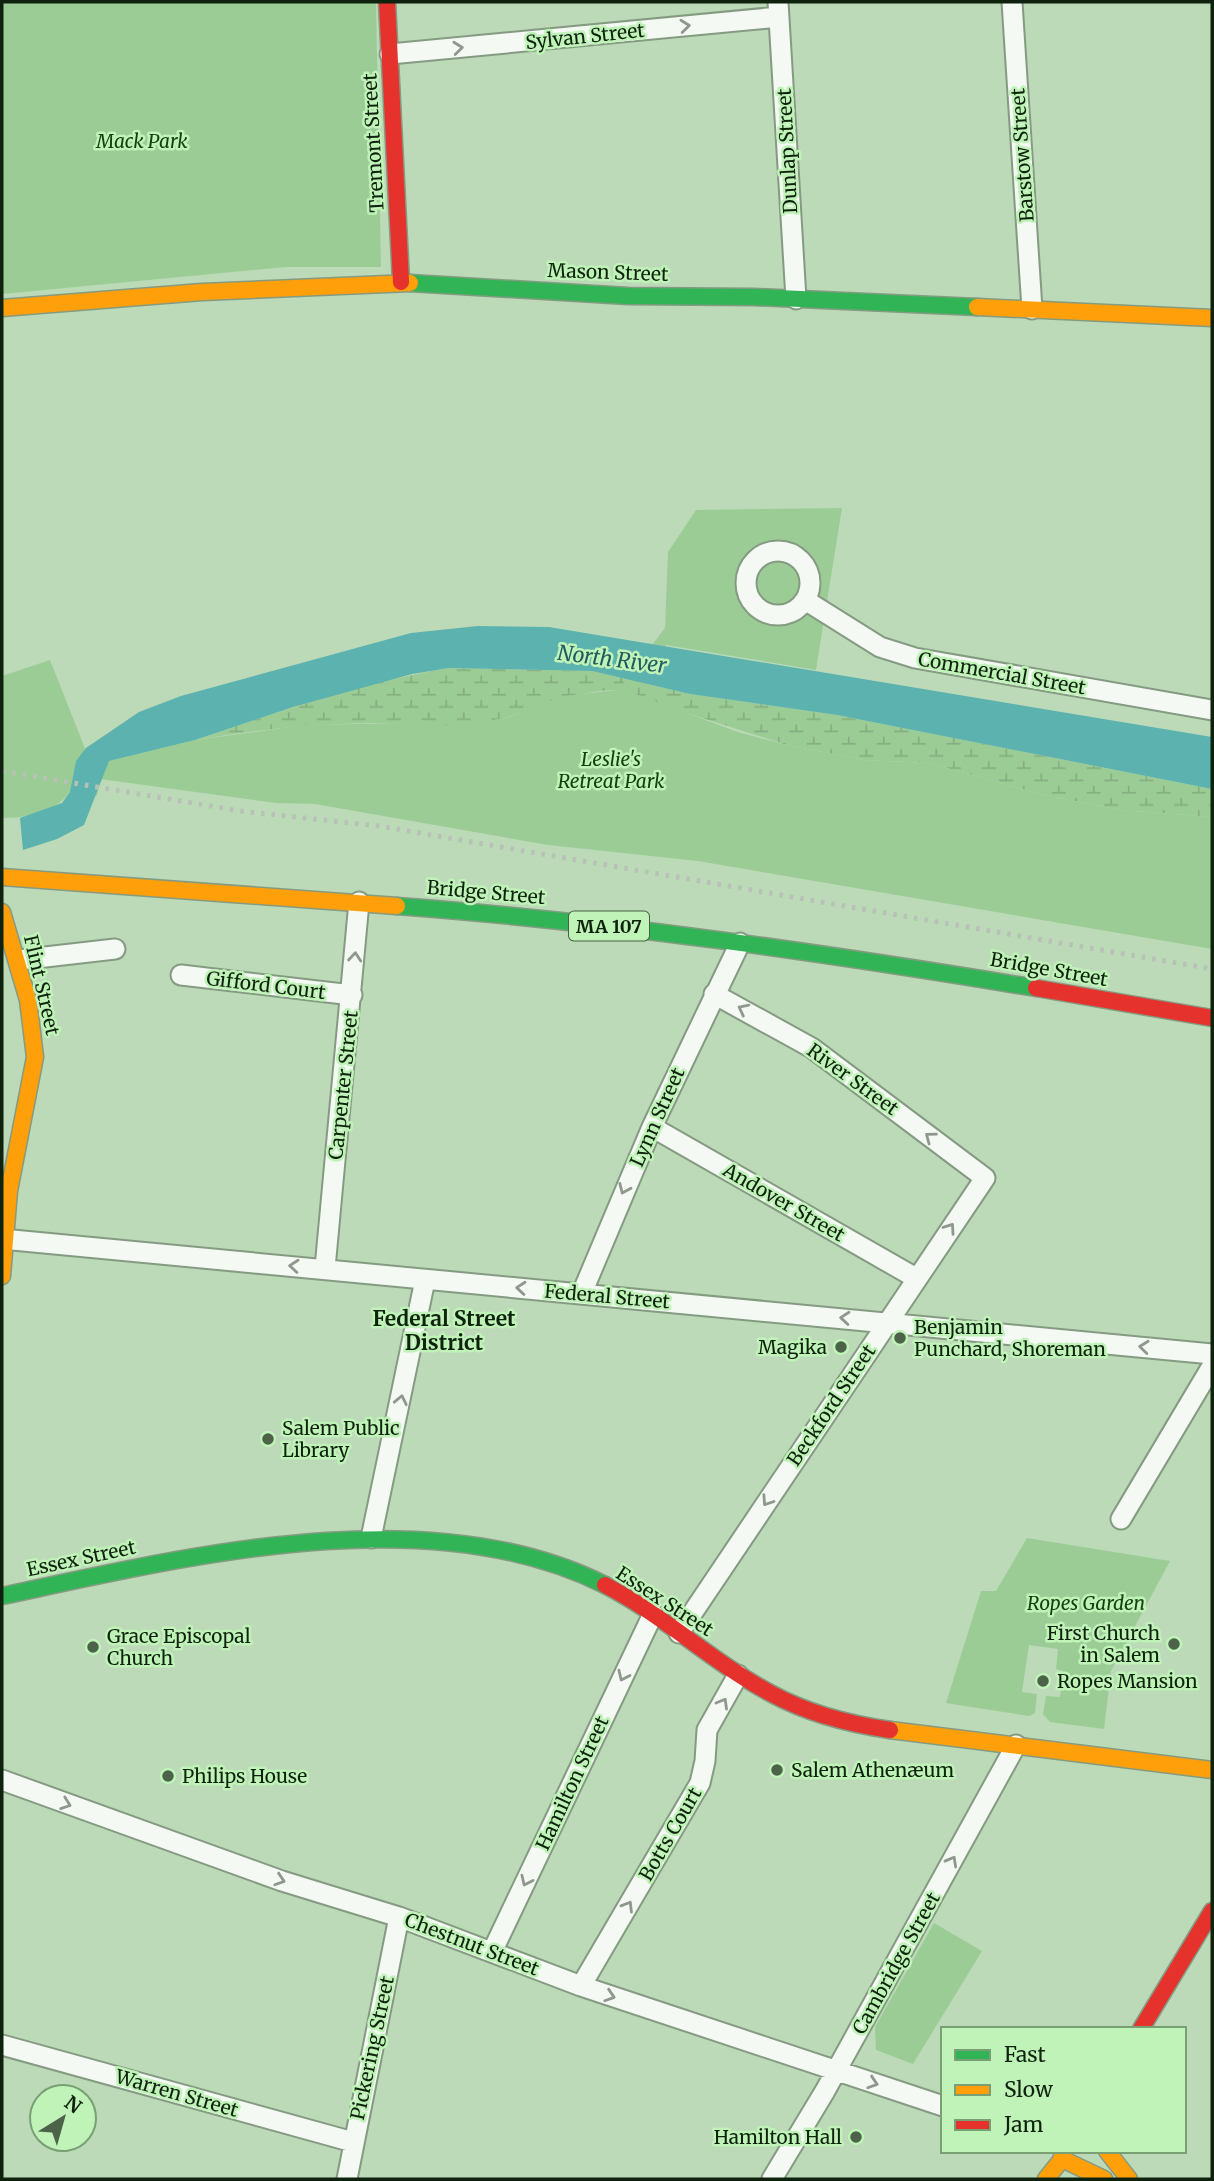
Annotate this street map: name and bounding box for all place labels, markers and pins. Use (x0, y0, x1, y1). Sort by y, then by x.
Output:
place label: Benjamin Punchard, Shoreman (914, 1315, 1106, 1361)
marker: Benjamin Punchard, Shoreman (892, 1330, 908, 1346)
place label: Magika (758, 1335, 827, 1359)
marker: Magika (833, 1339, 849, 1355)
place label: Salem Public Library (282, 1416, 400, 1462)
marker: Salem Public Library (260, 1431, 276, 1447)
place label: First Church in Salem (1047, 1621, 1160, 1667)
place label: Grace Episcopal Church (107, 1624, 251, 1670)
marker: First Church in Salem (1166, 1636, 1182, 1652)
marker: Grace Episcopal Church (85, 1639, 101, 1655)
place label: Ropes Mansion (1057, 1669, 1198, 1693)
marker: Ropes Mansion (1035, 1673, 1051, 1689)
place label: Salem Athenæum (791, 1758, 954, 1782)
marker: Salem Athenæum (769, 1762, 785, 1778)
place label: Philips House (182, 1764, 307, 1788)
marker: Philips House (160, 1768, 176, 1784)
place label: Hamilton Hall (714, 2125, 842, 2149)
marker: Hamilton Hall (848, 2129, 864, 2145)

